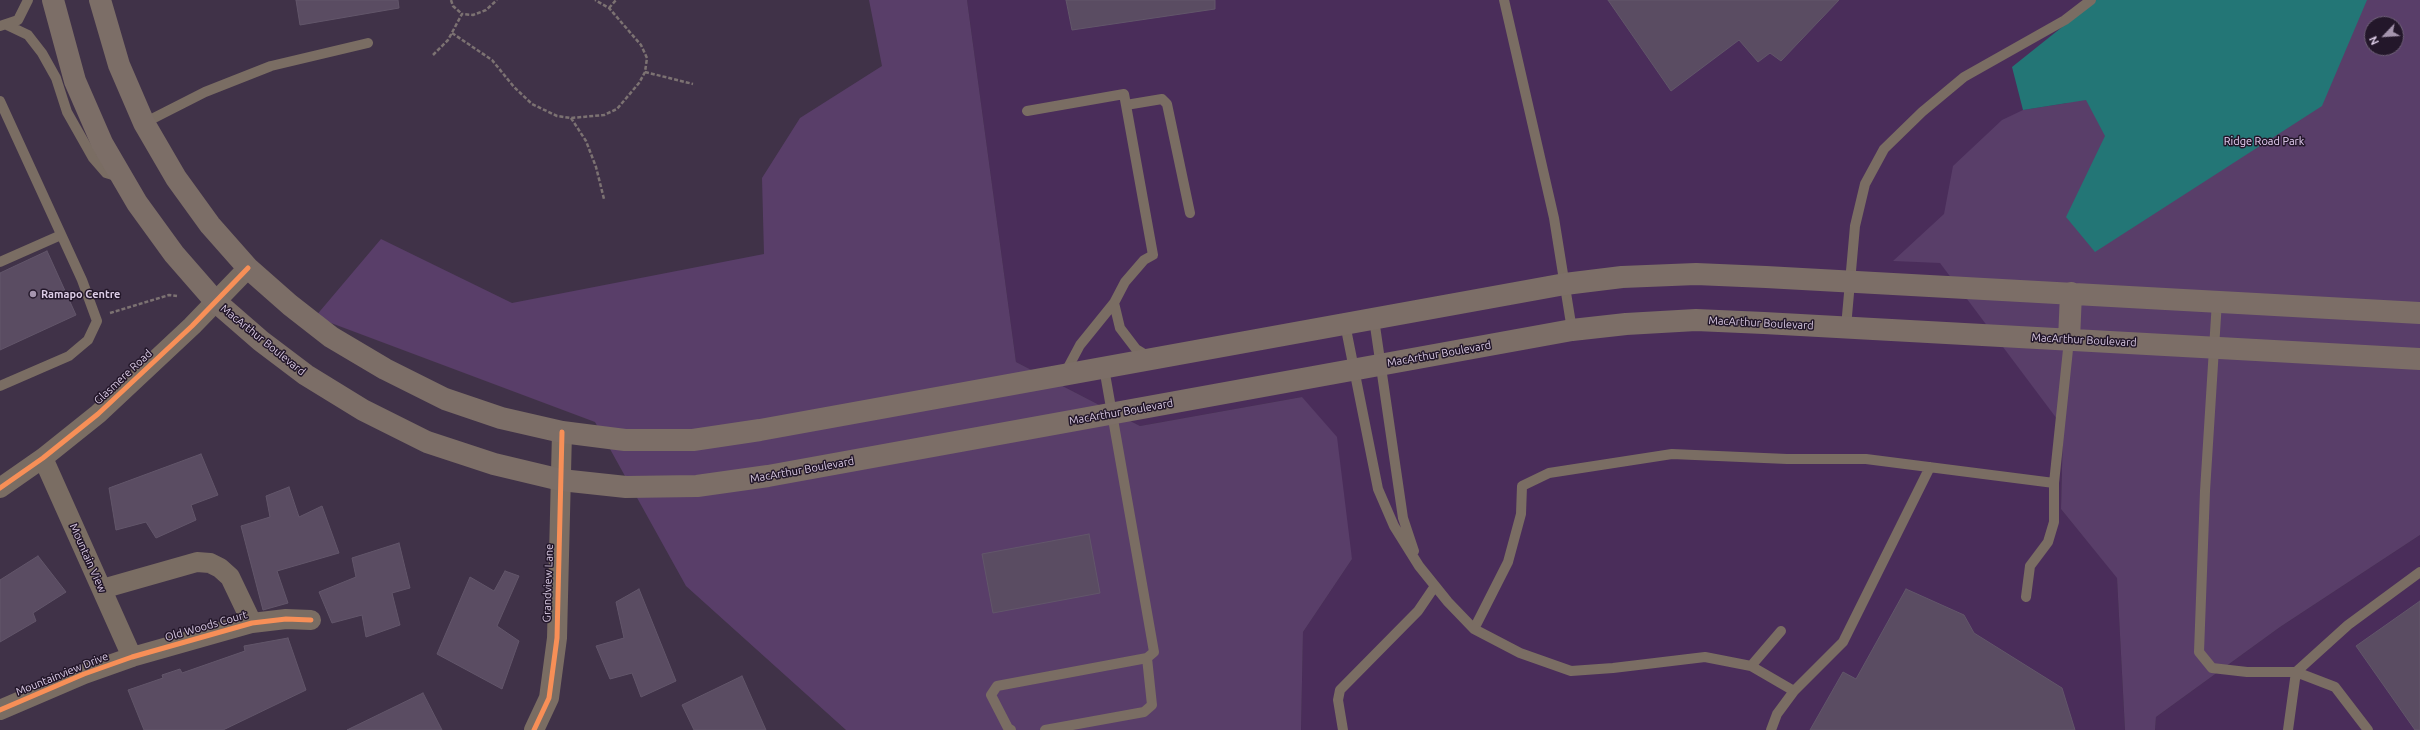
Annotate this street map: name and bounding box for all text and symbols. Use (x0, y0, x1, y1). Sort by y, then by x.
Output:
north arrow (2364, 16, 2404, 56)
text: N (2367, 34, 2381, 47)
park label: Ridge Road Park (2224, 134, 2304, 148)
place label: Ramapo Centre (41, 287, 120, 301)
marker: Ramapo Centre (28, 289, 38, 299)
street label: MacArthur Boulevard (218, 302, 308, 378)
street label: MacArthur Boulevard (1708, 314, 1814, 332)
street label: MacArthur Boulevard (2031, 331, 2137, 349)
street label: MacArthur Boulevard (1386, 338, 1492, 370)
street label: Glasmere Road (91, 347, 155, 407)
street label: MacArthur Boulevard (1068, 396, 1174, 428)
street label: MacArthur Boulevard (749, 454, 855, 486)
street label: Mountain View (67, 521, 109, 595)
street label: Grandview Lane (540, 543, 556, 623)
street label: Old Woods Court (163, 608, 249, 644)
street label: Mountainview Drive (14, 649, 110, 699)

